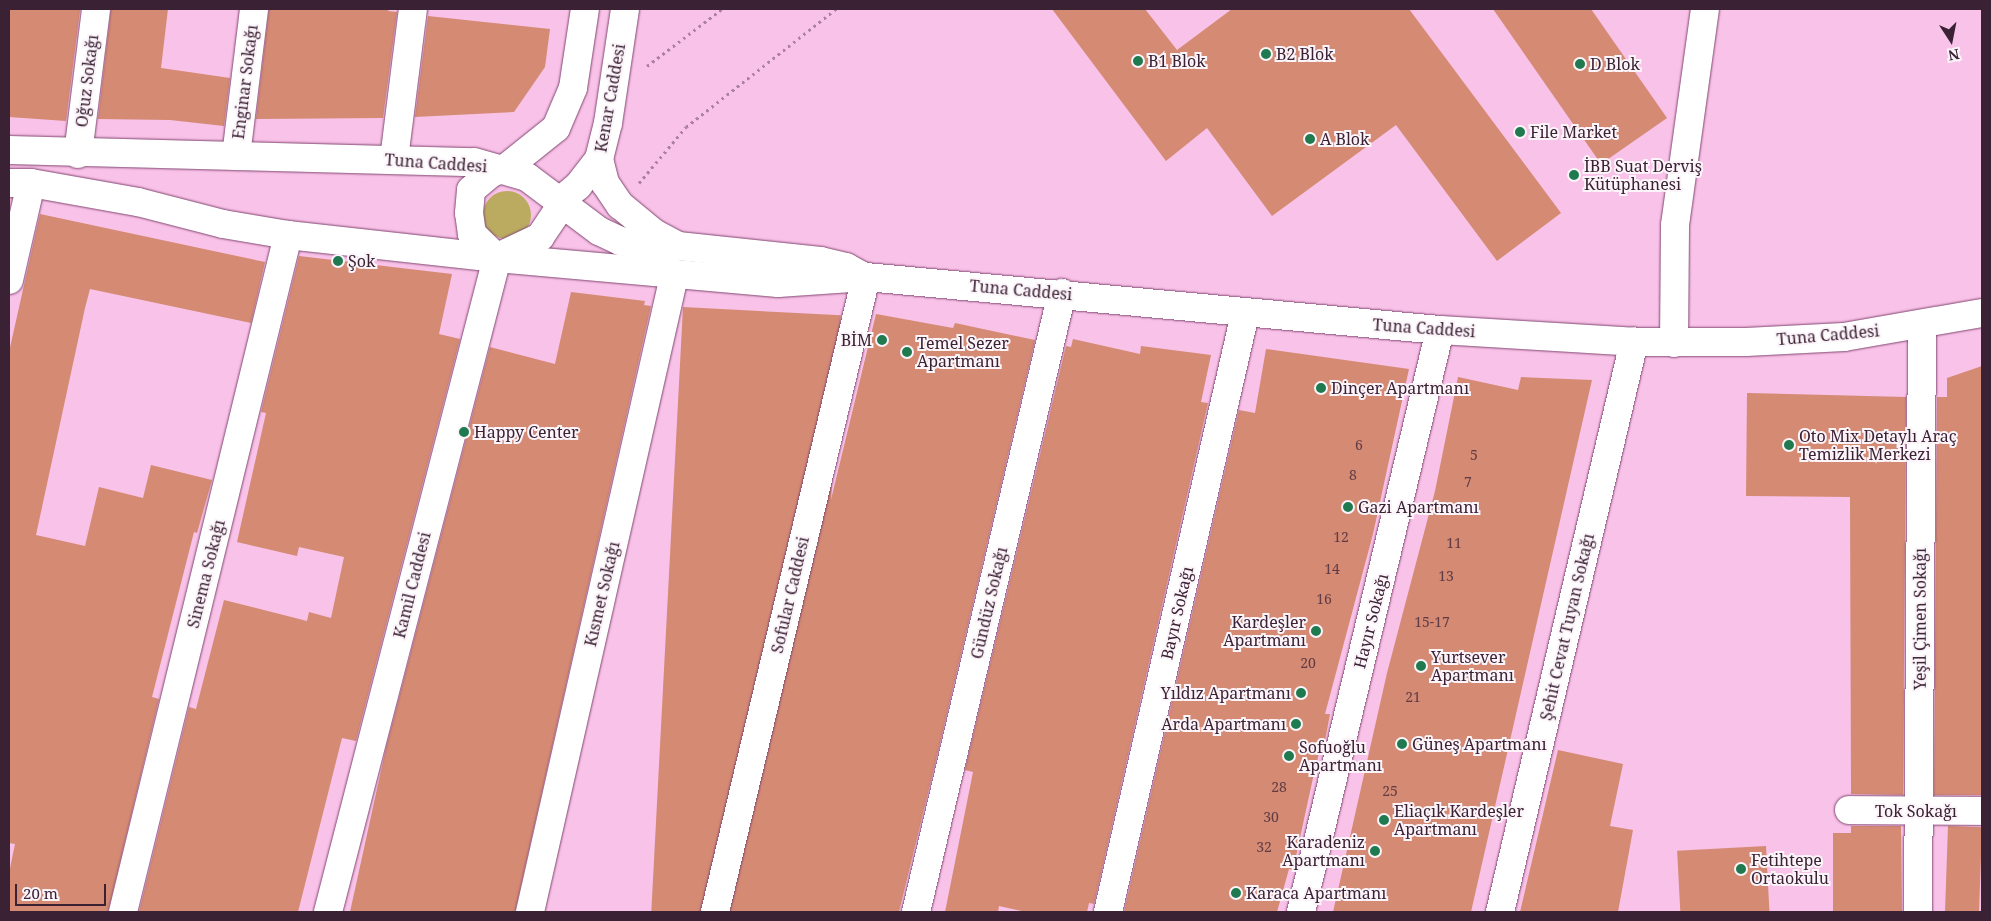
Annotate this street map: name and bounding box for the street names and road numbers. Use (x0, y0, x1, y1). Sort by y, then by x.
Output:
street label: Enginar Sokağı (228, 24, 262, 140)
street label: Oğuz Sokağı (72, 34, 102, 128)
street label: Kenar Caddesi (591, 42, 629, 154)
street label: Tuna Caddesi (384, 150, 488, 176)
street label: Tuna Caddesi (969, 276, 1073, 304)
street label: Tuna Caddesi (1372, 315, 1476, 341)
street label: Tuna Caddesi (1776, 321, 1880, 349)
street label: Sinema Sokağı (183, 518, 229, 630)
street label: Kamil Caddesi (390, 530, 434, 640)
street label: Şehit Cevat Tuyan Sokağı (1536, 532, 1598, 722)
street label: Sofular Caddesi (767, 535, 813, 655)
street label: Kısmet Sokağı (581, 540, 623, 648)
street label: Gündüz Sokağı (967, 545, 1011, 661)
street label: Yeşil Çimen Sokağı (1910, 548, 1930, 690)
street label: Bayır Sokağı (1157, 565, 1197, 661)
street label: Hayır Sokağı (1350, 571, 1392, 671)
street label: Tok Sokağı (1875, 801, 1957, 821)

